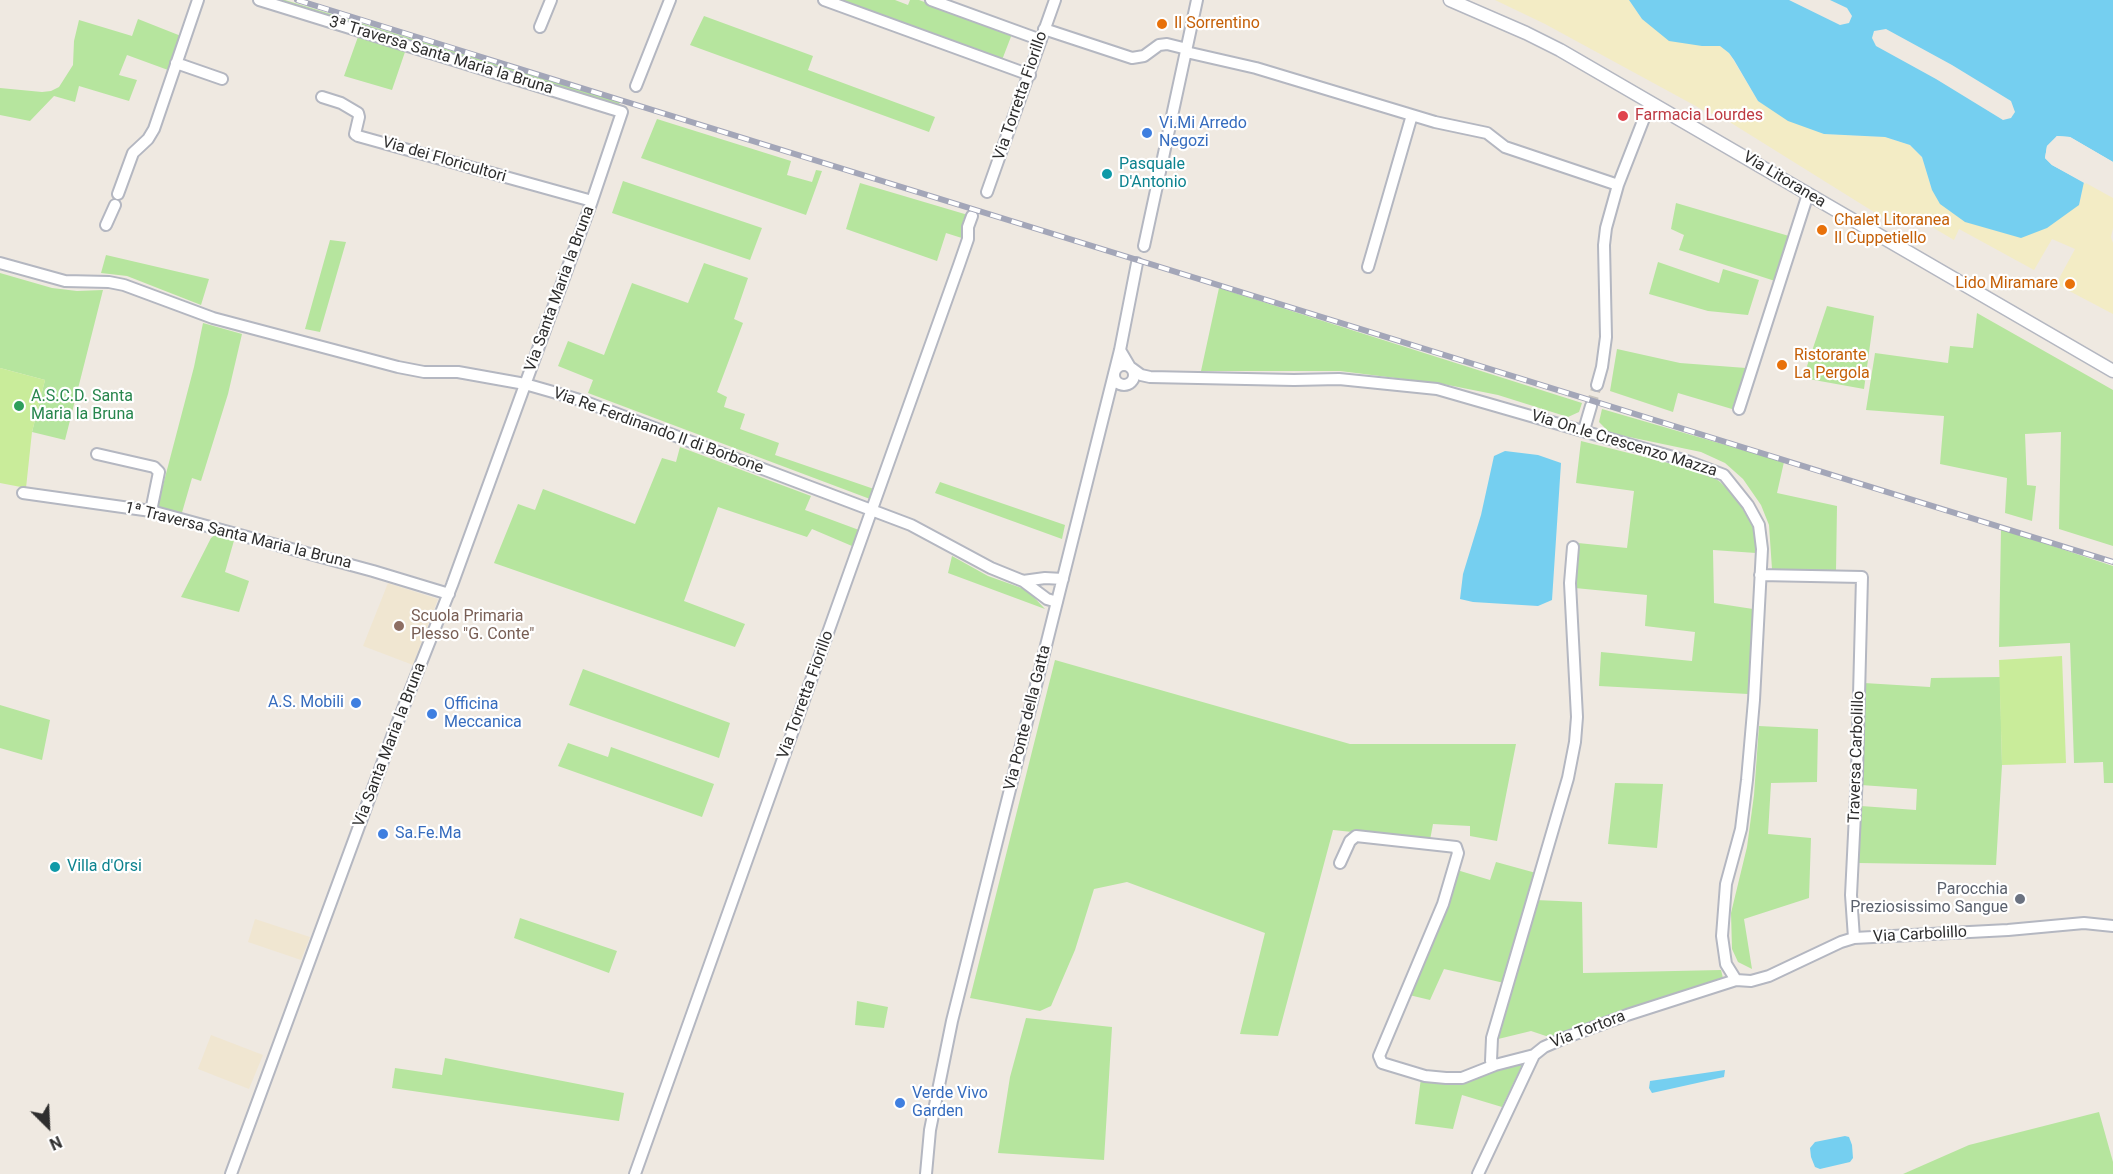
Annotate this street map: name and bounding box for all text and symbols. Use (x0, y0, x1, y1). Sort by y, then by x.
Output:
street label: 3ª Traversa Santa Maria la Bruna (327, 13, 555, 99)
place label: Il Sorrentino (1174, 14, 1260, 34)
marker: Il Sorrentino (1155, 17, 1169, 31)
street label: Via Torretta Fiorillo (990, 29, 1052, 163)
place label: Farmacia Lourdes (1635, 106, 1763, 126)
marker: Farmacia Lourdes (1616, 109, 1630, 123)
place label: Vi.Mi Arredo Negozi (1159, 114, 1247, 152)
marker: Vi.Mi Arredo Negozi (1140, 126, 1154, 140)
street label: Via dei Floricultori (380, 133, 508, 187)
street label: Via Litoranea (1739, 148, 1829, 212)
place label: Pasquale D'Antonio (1119, 155, 1187, 193)
marker: Pasquale D'Antonio (1100, 167, 1114, 181)
street label: Via Santa Maria la Bruna (521, 204, 599, 374)
place label: Chalet Litoranea Il Cuppetiello (1834, 211, 1950, 249)
marker: Chalet Litoranea Il Cuppetiello (1815, 223, 1829, 237)
place label: Lido Miramare (1955, 274, 2058, 294)
marker: Lido Miramare (2063, 277, 2077, 291)
place label: Ristorante La Pergola (1794, 346, 1870, 384)
marker: Ristorante La Pergola (1775, 358, 1789, 372)
street label: Via Re Ferdinando II di Borbone (550, 384, 766, 478)
place label: A.S.C.D. Santa Maria la Bruna (31, 387, 134, 425)
marker: A.S.C.D. Santa Maria la Bruna (12, 399, 26, 413)
street label: Via On.le Crescenzo Mazza (1529, 407, 1719, 481)
street label: 1ª Traversa Santa Maria la Bruna (123, 498, 353, 574)
place label: Scuola Primaria Plesso "G. Conte" (411, 607, 534, 645)
marker: Scuola Primaria Plesso "G. Conte" (392, 619, 406, 633)
street label: Via Torretta Fiorillo (774, 628, 838, 762)
street label: Via Ponte della Gatta (1001, 643, 1055, 793)
street label: Via Santa Maria la Bruna (350, 660, 430, 830)
street label: Traversa Carbolillo (1845, 690, 1869, 824)
place label: A.S. Mobili (268, 693, 344, 713)
place label: Officina Meccanica (444, 695, 522, 733)
marker: A.S. Mobili (349, 696, 363, 710)
marker: Officina Meccanica (425, 707, 439, 721)
place label: Sa.Fe.Ma (395, 824, 461, 844)
marker: Sa.Fe.Ma (376, 827, 390, 841)
place label: Villa d'Orsi (67, 857, 142, 877)
marker: Villa d'Orsi (48, 860, 62, 874)
place label: Parocchia Preziosissimo Sangue (1850, 880, 2008, 918)
marker: Parocchia Preziosissimo Sangue (2013, 892, 2027, 906)
street label: Via Carbolillo (1873, 923, 1967, 947)
street label: Via Tortora (1548, 1007, 1628, 1053)
place label: Verde Vivo Garden (912, 1084, 988, 1122)
north arrow (18, 1096, 78, 1156)
marker: Verde Vivo Garden (893, 1096, 907, 1110)
text: N (47, 1132, 65, 1154)

